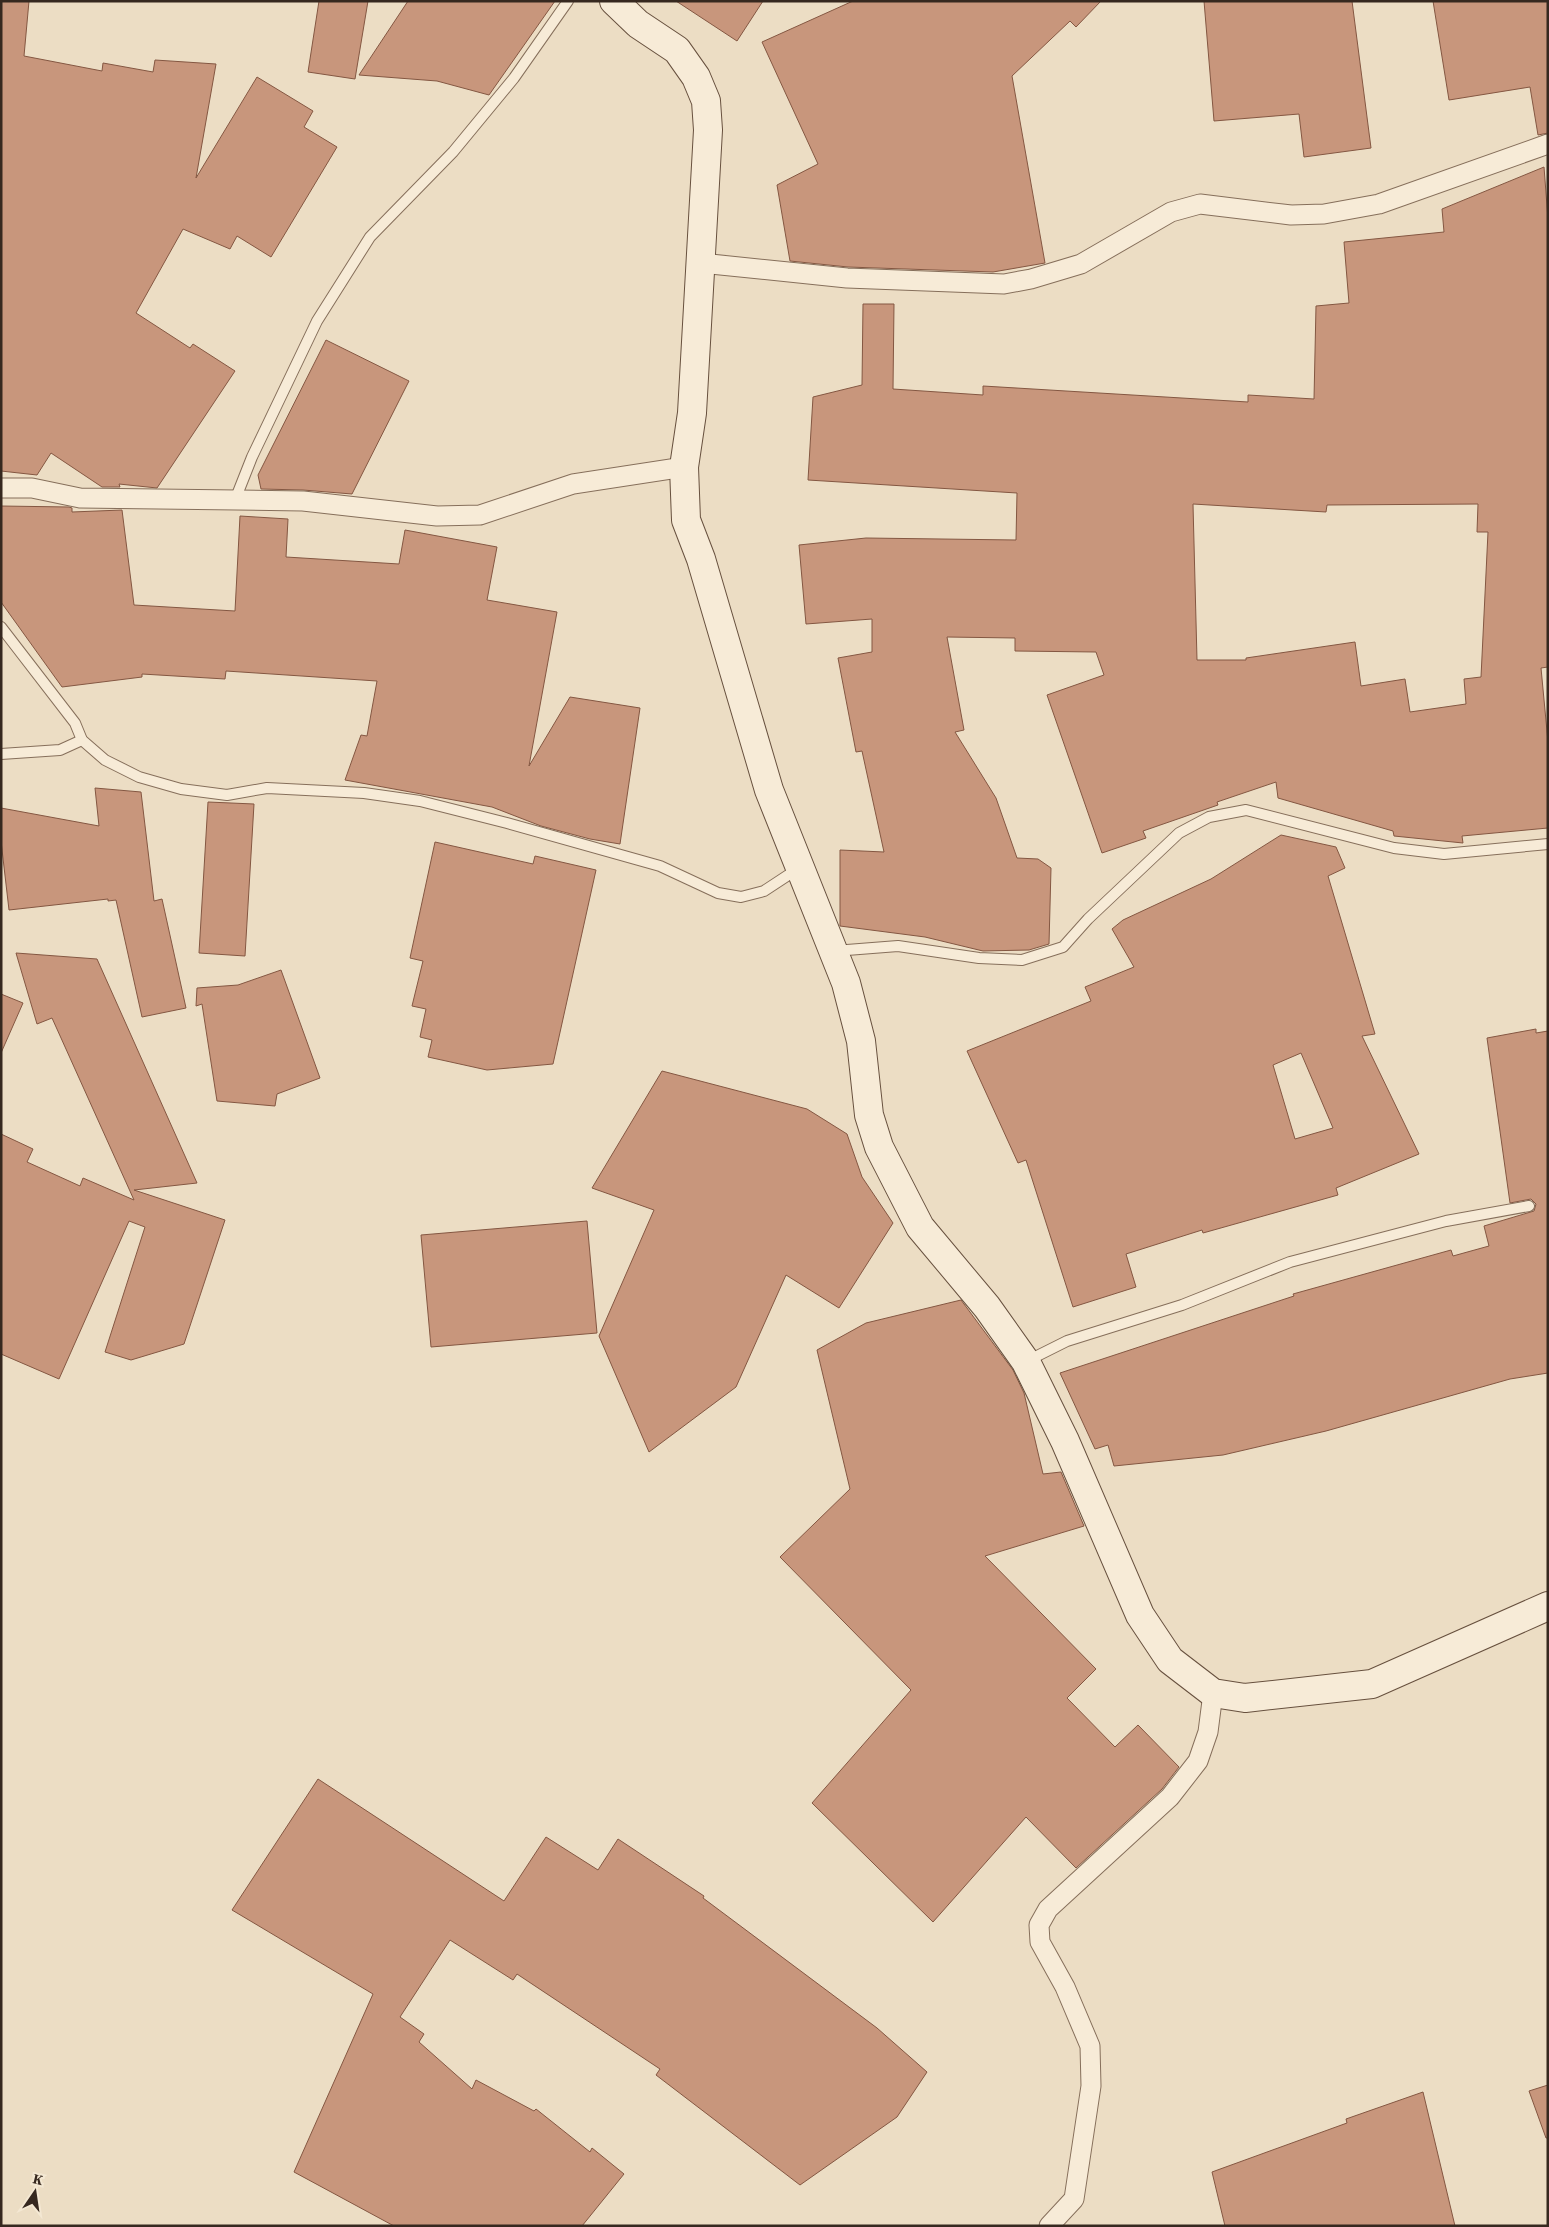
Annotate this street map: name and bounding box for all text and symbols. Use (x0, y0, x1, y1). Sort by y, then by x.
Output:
north arrow (10, 2167, 60, 2217)
text: K (31, 2168, 45, 2190)

